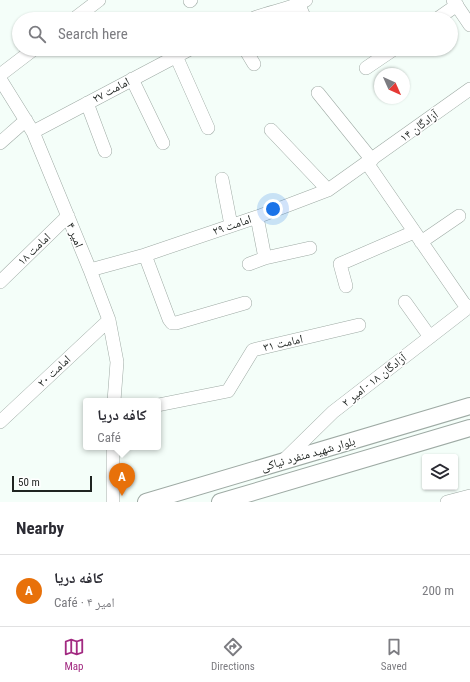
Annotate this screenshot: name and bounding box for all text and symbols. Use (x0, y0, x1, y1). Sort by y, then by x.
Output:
search box (12, 12, 458, 56)
icon: search (26, 23, 48, 45)
text: Search here (58, 25, 128, 43)
north arrow (374, 68, 410, 104)
street label: امامت ۲۷ (90, 74, 132, 106)
street label: آزادگان ۱۴ (397, 107, 442, 145)
your location (263, 199, 283, 219)
street label: امامت ۲۹ (211, 212, 253, 238)
street label: امیر ۴ (64, 220, 86, 250)
street label: امامت ۱۸ (15, 230, 53, 268)
street label: امامت ۳۱ (262, 332, 304, 354)
street label: آزادگان ۱۸ - امیر ۲ (339, 350, 410, 410)
street label: امامت ۲۰ (35, 352, 74, 390)
popup (83, 398, 161, 450)
text: کافه دریا (97, 406, 147, 424)
text: Café (97, 430, 121, 445)
street label: بلوار شهید منفرد نیاکی (259, 434, 357, 475)
map controls (422, 454, 458, 490)
button: layers (422, 454, 458, 490)
pin: A (109, 463, 135, 496)
scale bar (12, 474, 92, 493)
text: 50 m (18, 476, 40, 489)
text: Nearby (16, 518, 64, 538)
text: کافه دریا (54, 569, 103, 587)
text: A (25, 583, 33, 598)
text: 200 m (422, 583, 454, 598)
text: Café · امیر ۴ (54, 595, 115, 610)
tab: Map (63, 636, 85, 673)
tab: Directions (211, 636, 255, 673)
tab: Saved (381, 636, 407, 673)

